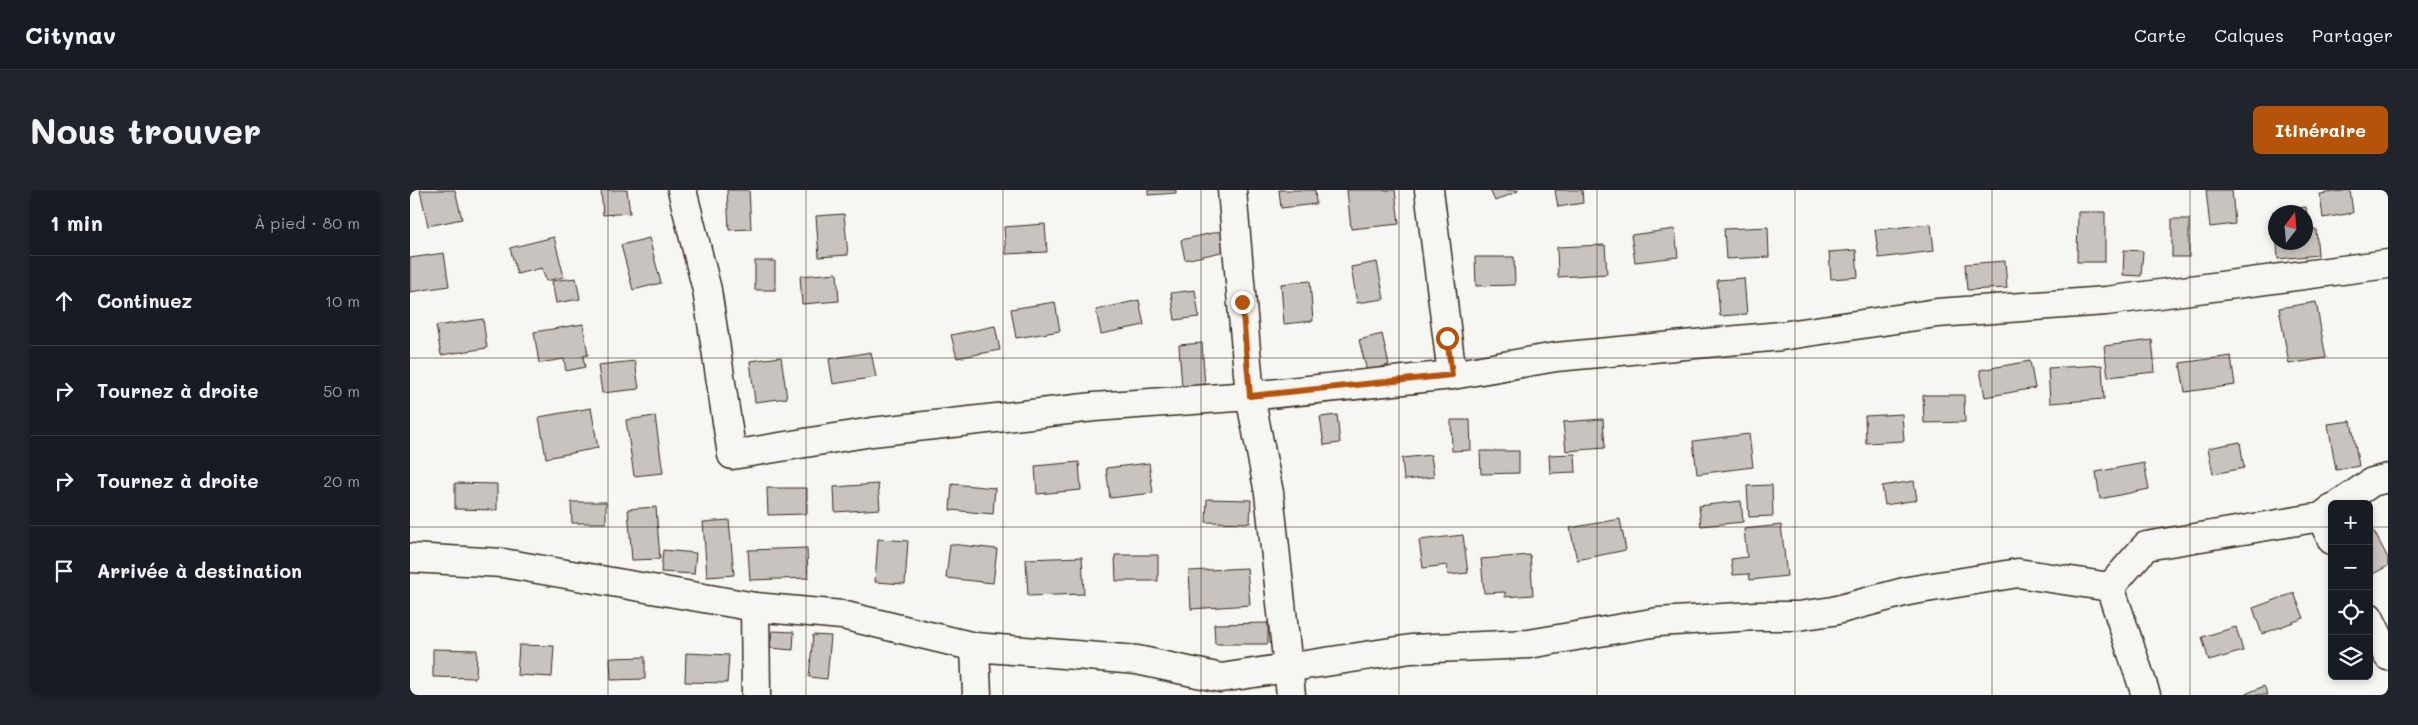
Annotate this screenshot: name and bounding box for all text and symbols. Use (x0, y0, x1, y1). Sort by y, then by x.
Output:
text: Citynav (25, 19, 116, 50)
text: Carte (2134, 23, 2186, 47)
text: Calques (2214, 23, 2284, 47)
text: Partager (2312, 23, 2393, 47)
button: Itinéraire (2253, 106, 2388, 154)
text: Nous trouver (30, 107, 261, 153)
north arrow (2268, 205, 2313, 250)
text: 1 min (50, 209, 103, 236)
text: À pied · 80 m (254, 212, 360, 233)
icon: ahead (50, 287, 78, 315)
text: Continuez (97, 288, 192, 313)
text: 10 m (325, 290, 360, 311)
route end (1231, 291, 1254, 314)
route start (1436, 327, 1459, 350)
icon: right (50, 377, 78, 405)
text: Tournez à droite (97, 378, 259, 403)
text: 50 m (323, 380, 360, 401)
icon: right (50, 467, 78, 495)
text: Tournez à droite (97, 468, 259, 493)
text: 20 m (323, 470, 360, 491)
map controls (2328, 500, 2373, 680)
button: + (2328, 500, 2373, 545)
button: − (2328, 545, 2373, 590)
icon: arrive (50, 557, 78, 585)
text: Arrivée à destination (97, 558, 302, 583)
button: locate (2328, 590, 2373, 635)
button: layers (2328, 635, 2373, 680)

